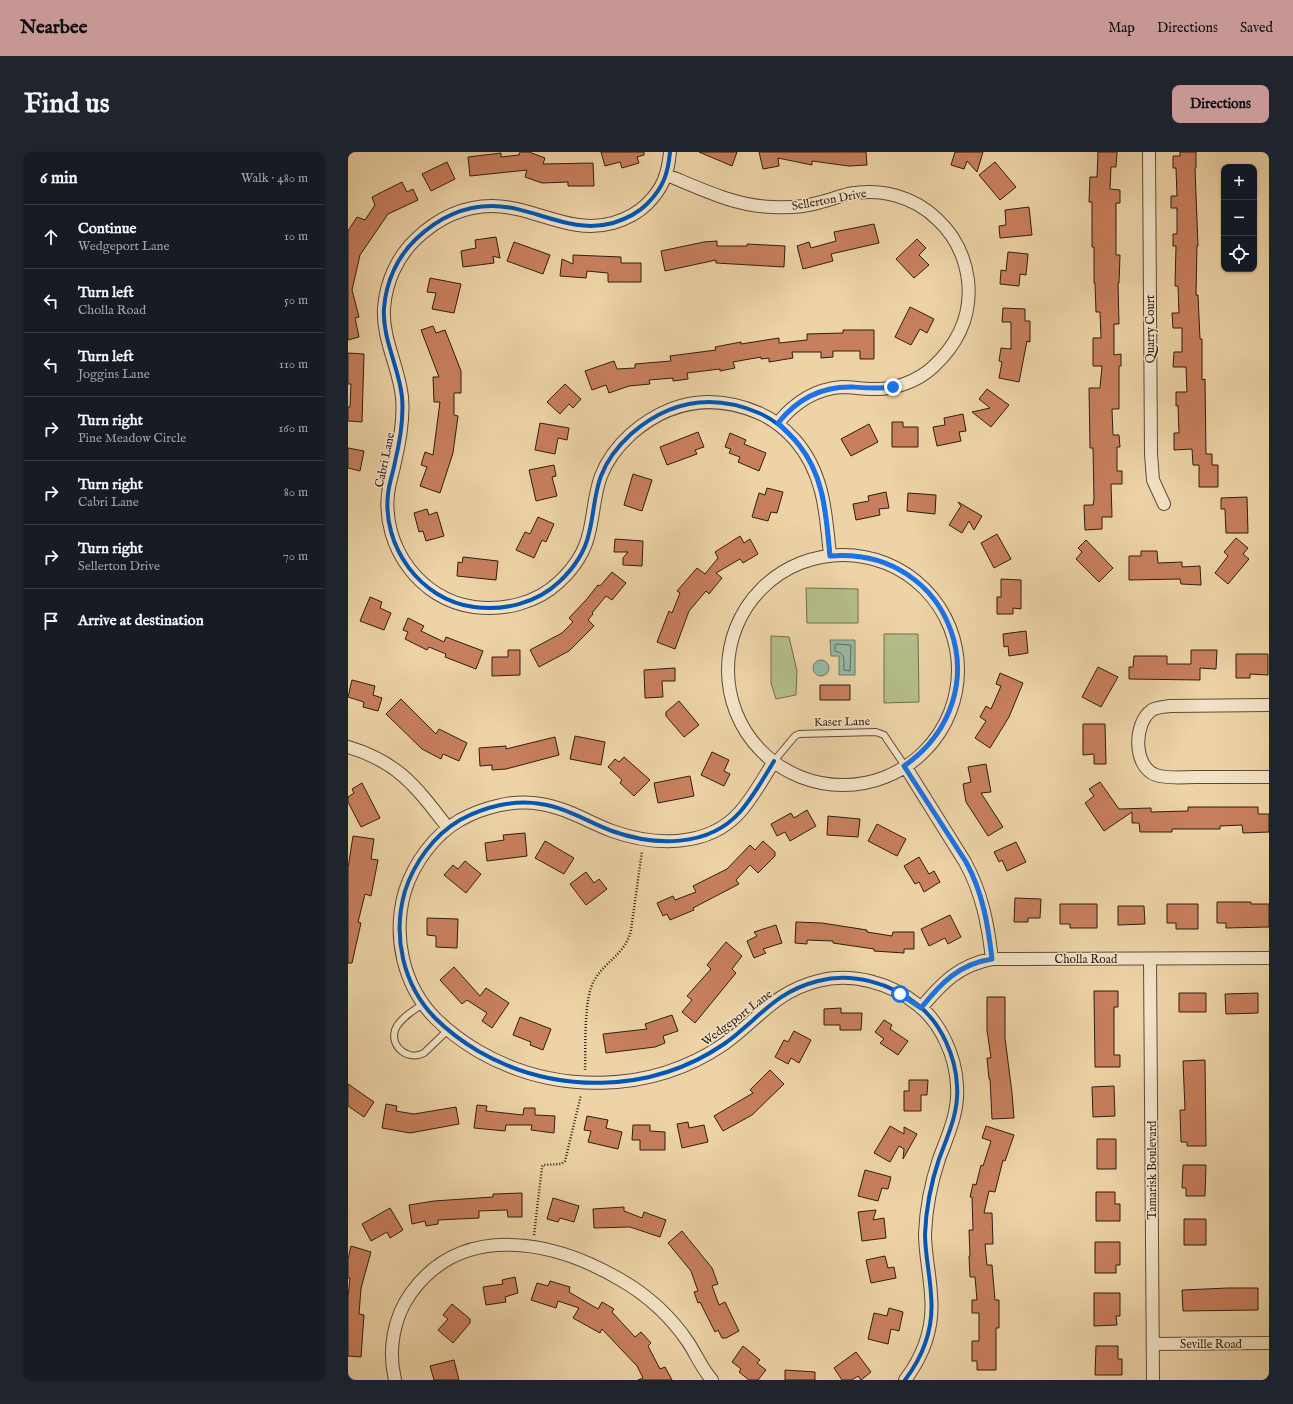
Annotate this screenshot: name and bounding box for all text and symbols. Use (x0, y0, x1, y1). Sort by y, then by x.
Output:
text: Nearbee (20, 16, 87, 40)
text: Map (1108, 19, 1135, 37)
text: Directions (1157, 19, 1218, 37)
text: Saved (1240, 19, 1273, 37)
button: Directions (1172, 85, 1269, 123)
text: Find us (24, 87, 110, 122)
map controls (1221, 164, 1257, 272)
button: + (1221, 164, 1257, 200)
text: 6 min (40, 168, 78, 189)
text: Walk · 480 m (241, 170, 308, 187)
street label: Sellerton Drive (790, 186, 868, 214)
button: − (1221, 200, 1257, 236)
text: Continue (78, 219, 136, 238)
icon: ahead (40, 226, 62, 248)
text: 10 m (284, 228, 308, 245)
button: locate (1221, 236, 1257, 272)
text: Wedgeport Lane (78, 238, 170, 255)
text: Turn left (78, 283, 134, 302)
icon: left (40, 290, 62, 312)
text: 50 m (284, 292, 308, 309)
street label: Quarry Court (1143, 295, 1158, 363)
text: Cholla Road (78, 302, 146, 319)
text: Turn left (78, 347, 134, 366)
icon: left (40, 354, 62, 376)
text: 110 m (279, 356, 308, 373)
text: Joggins Lane (78, 366, 150, 383)
route end (884, 378, 902, 396)
text: Turn right (78, 411, 143, 430)
icon: right (40, 418, 62, 440)
text: 160 m (278, 420, 308, 437)
text: Pine Meadow Circle (78, 430, 186, 447)
street label: Cabri Lane (372, 431, 398, 489)
text: Turn right (78, 475, 143, 494)
icon: right (40, 482, 62, 504)
text: 80 m (284, 484, 308, 501)
text: Cabri Lane (78, 494, 139, 511)
text: Turn right (78, 539, 143, 558)
icon: right (40, 546, 62, 568)
text: 70 m (283, 548, 308, 565)
text: Sellerton Drive (78, 558, 160, 575)
icon: arrive (40, 610, 62, 632)
text: Arrive at destination (78, 611, 204, 630)
street label: Kaser Lane (814, 714, 871, 730)
street label: Cholla Road (1055, 952, 1118, 967)
route start (891, 985, 909, 1003)
street label: Wedgeport Lane (699, 986, 776, 1050)
street label: Tamarisk Boulevard (1145, 1120, 1160, 1219)
street label: Seville Road (1180, 1337, 1243, 1352)

